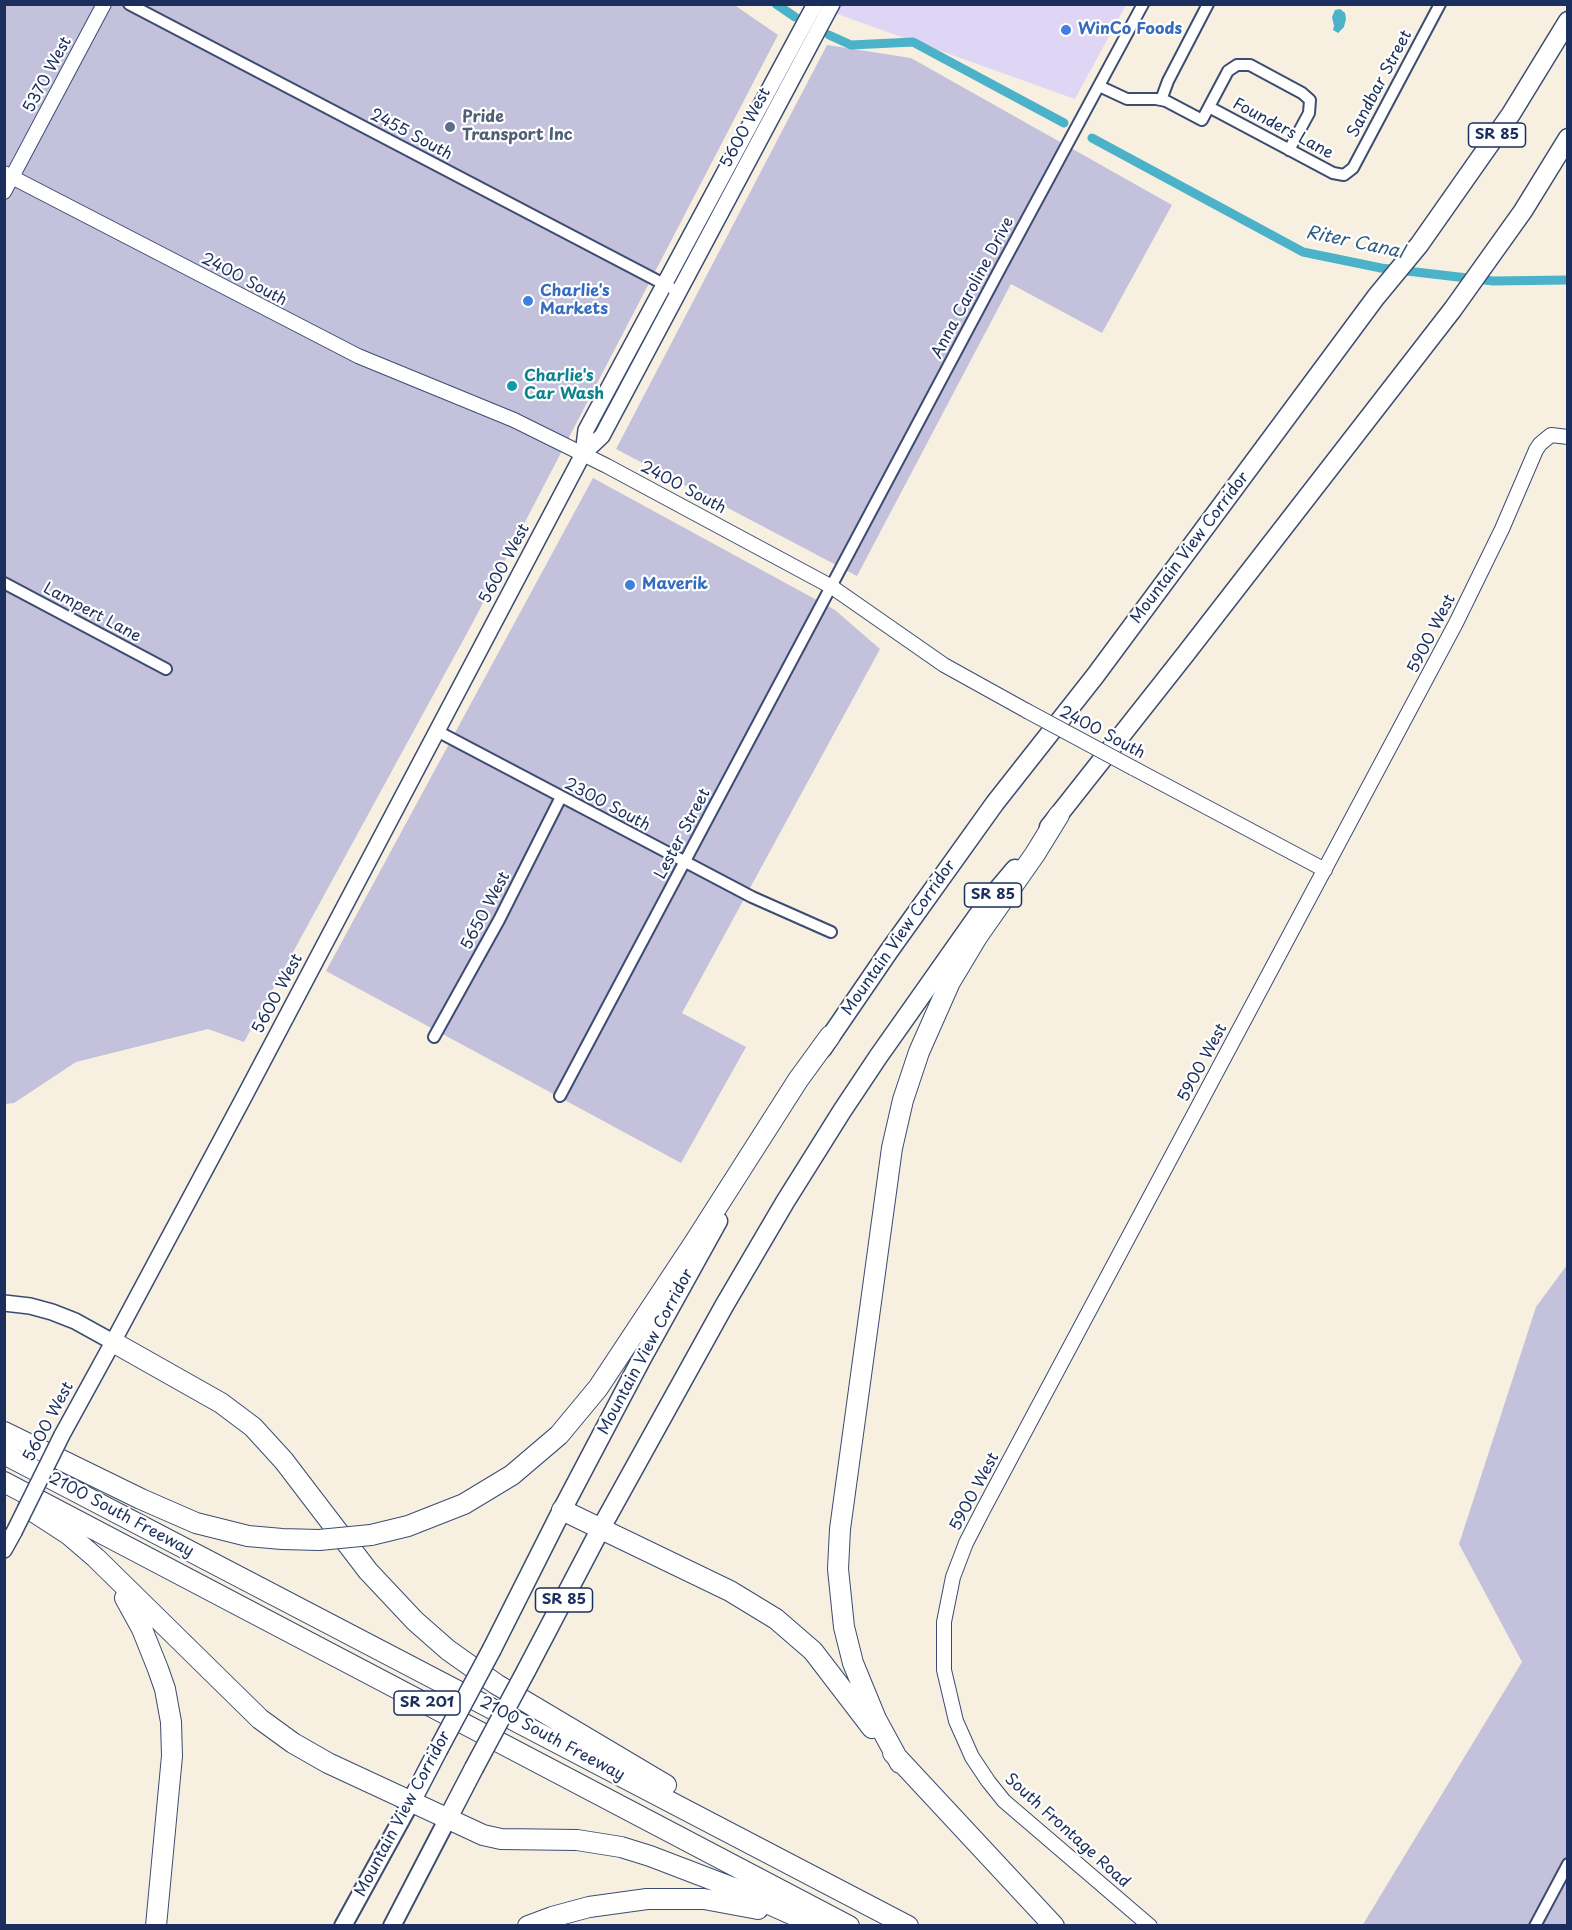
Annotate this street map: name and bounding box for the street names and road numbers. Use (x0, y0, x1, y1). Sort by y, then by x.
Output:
street label: Sandbar Street (1344, 27, 1416, 141)
street label: 5370 West (20, 34, 76, 116)
street label: 5600 West (717, 85, 775, 171)
street label: Founders Lane (1229, 94, 1337, 164)
street label: 2455 South (367, 105, 455, 165)
road number: SR 85 (1468, 123, 1526, 147)
street label: Anna Caroline Drive (928, 214, 1018, 362)
street label: 2400 South (198, 249, 290, 311)
street label: 2400 South (637, 457, 729, 519)
street label: Mountain View Corridor (1127, 468, 1253, 628)
street label: 5600 West (476, 521, 534, 607)
street label: Lampert Lane (40, 579, 144, 647)
street label: 5900 West (1404, 591, 1460, 677)
street label: 2400 South (1056, 702, 1148, 764)
street label: 2300 South (561, 774, 653, 836)
street label: Lester Street (651, 785, 715, 883)
street label: Mountain View Corridor (838, 857, 960, 1019)
street label: 5650 West (457, 869, 515, 953)
road number: SR 85 (964, 883, 1022, 907)
street label: 5600 West (249, 951, 307, 1037)
street label: 5900 West (1174, 1021, 1232, 1105)
street label: Mountain View Corridor (594, 1266, 698, 1438)
street label: 5600 West (20, 1379, 78, 1465)
street label: 5900 West (946, 1450, 1004, 1534)
street label: 2100 South Freeway (45, 1469, 197, 1561)
road number: SR 85 (536, 1588, 592, 1612)
road number: SR 201 (394, 1691, 460, 1715)
street label: 2100 South Freeway (476, 1693, 628, 1785)
street label: Mountain View Corridor (351, 1728, 455, 1900)
street label: South Frontage Road (1001, 1770, 1133, 1892)

